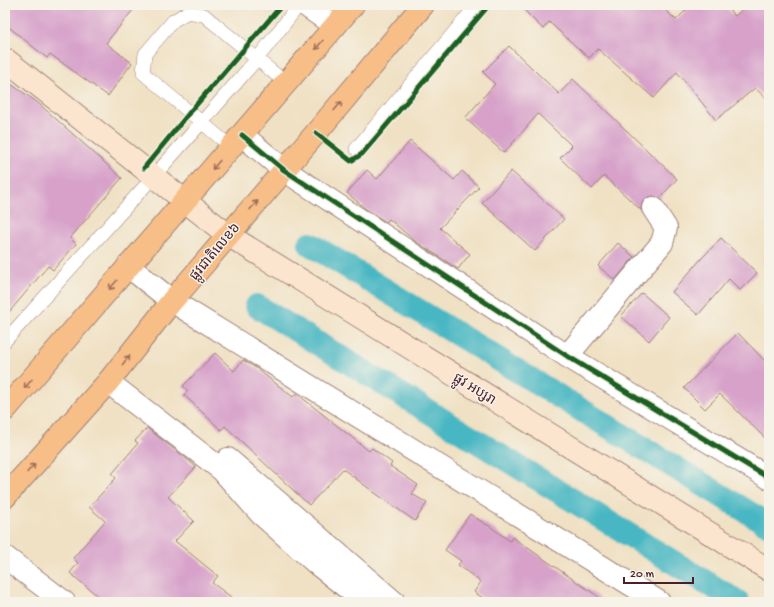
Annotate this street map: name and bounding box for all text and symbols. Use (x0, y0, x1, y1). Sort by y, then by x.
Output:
one-way arrow (314, 40, 323, 51)
one-way arrow (333, 101, 342, 112)
one-way arrow (211, 160, 220, 170)
one-way arrow (249, 200, 258, 211)
street label: ផ្លូវជាតិលេខ៦ (186, 220, 246, 286)
one-way arrow (108, 280, 117, 290)
one-way arrow (122, 354, 131, 365)
street label: ផ្លូវ អប្សរា (448, 370, 498, 411)
one-way arrow (24, 378, 33, 389)
one-way arrow (26, 463, 36, 473)
scale bar (624, 559, 693, 585)
text: 20 m (630, 568, 655, 582)

